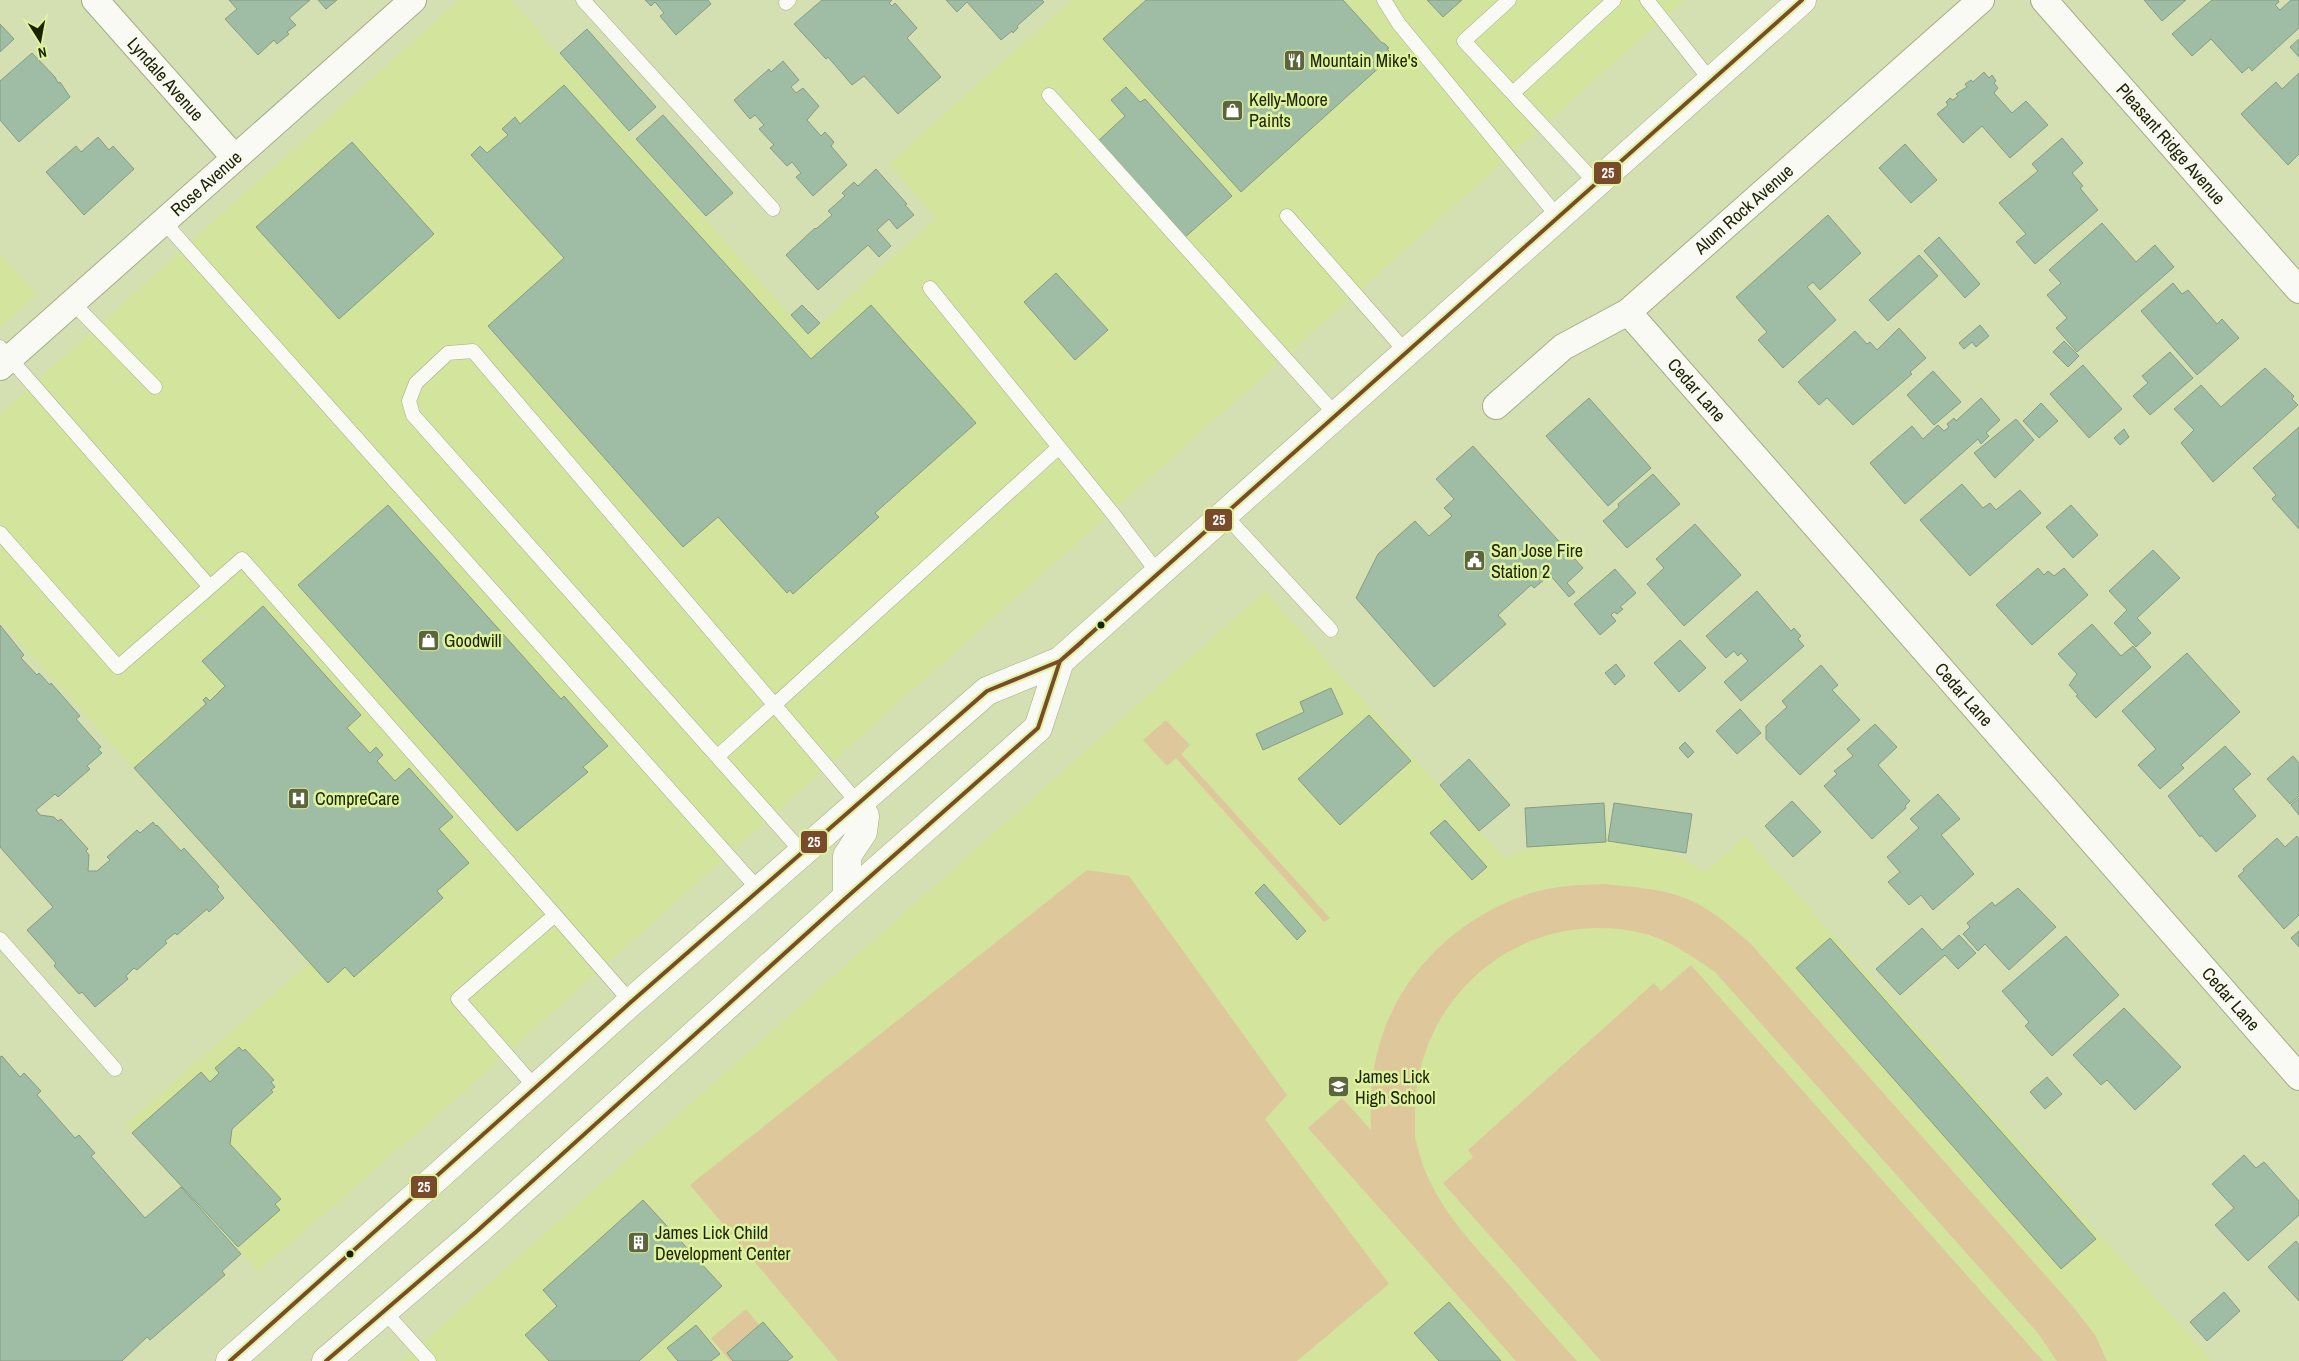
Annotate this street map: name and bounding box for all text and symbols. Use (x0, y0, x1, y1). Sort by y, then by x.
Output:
north arrow (15, 15, 65, 65)
street label: Lyndale Avenue (122, 32, 210, 126)
text: N (37, 43, 48, 62)
place label: Mountain Mike's (1310, 48, 1418, 73)
restaurant icon: Mountain Mike's (1282, 49, 1306, 73)
street label: Pleasant Ridge Avenue (2111, 78, 2231, 210)
place label: Kelly-Moore Paints (1249, 87, 1328, 133)
shop icon: Kelly-Moore Paints (1221, 98, 1245, 122)
street label: Rose Avenue (165, 145, 247, 222)
street label: Alum Rock Avenue (1688, 158, 1799, 260)
line badge: 25 (1593, 161, 1622, 185)
text: 25 (1602, 164, 1615, 182)
street label: Cedar Lane (1662, 353, 1732, 427)
line badge: 25 (1204, 508, 1233, 532)
text: 25 (1213, 511, 1226, 529)
place label: San Jose Fire Station 2 (1491, 538, 1583, 584)
public building icon: San Jose Fire Station 2 (1463, 549, 1487, 573)
unlabelled marker (1096, 620, 1106, 630)
place label: Goodwill (444, 628, 501, 653)
shop icon: Goodwill (416, 629, 440, 653)
street label: Cedar Lane (1929, 657, 1999, 732)
place label: CompreCare (315, 786, 399, 811)
hospital icon: CompreCare (287, 787, 311, 811)
line badge: 25 (800, 830, 828, 854)
text: 25 (808, 833, 821, 851)
street label: Cedar Lane (2196, 962, 2266, 1036)
place label: James Lick High School (1355, 1064, 1435, 1110)
school or university icon: James Lick High School (1327, 1075, 1351, 1099)
line badge: 25 (410, 1175, 438, 1199)
text: 25 (418, 1178, 431, 1196)
place label: James Lick Child Development Center (655, 1220, 790, 1266)
building icon: James Lick Child Development Center (627, 1231, 651, 1255)
unlabelled marker (345, 1249, 355, 1259)

